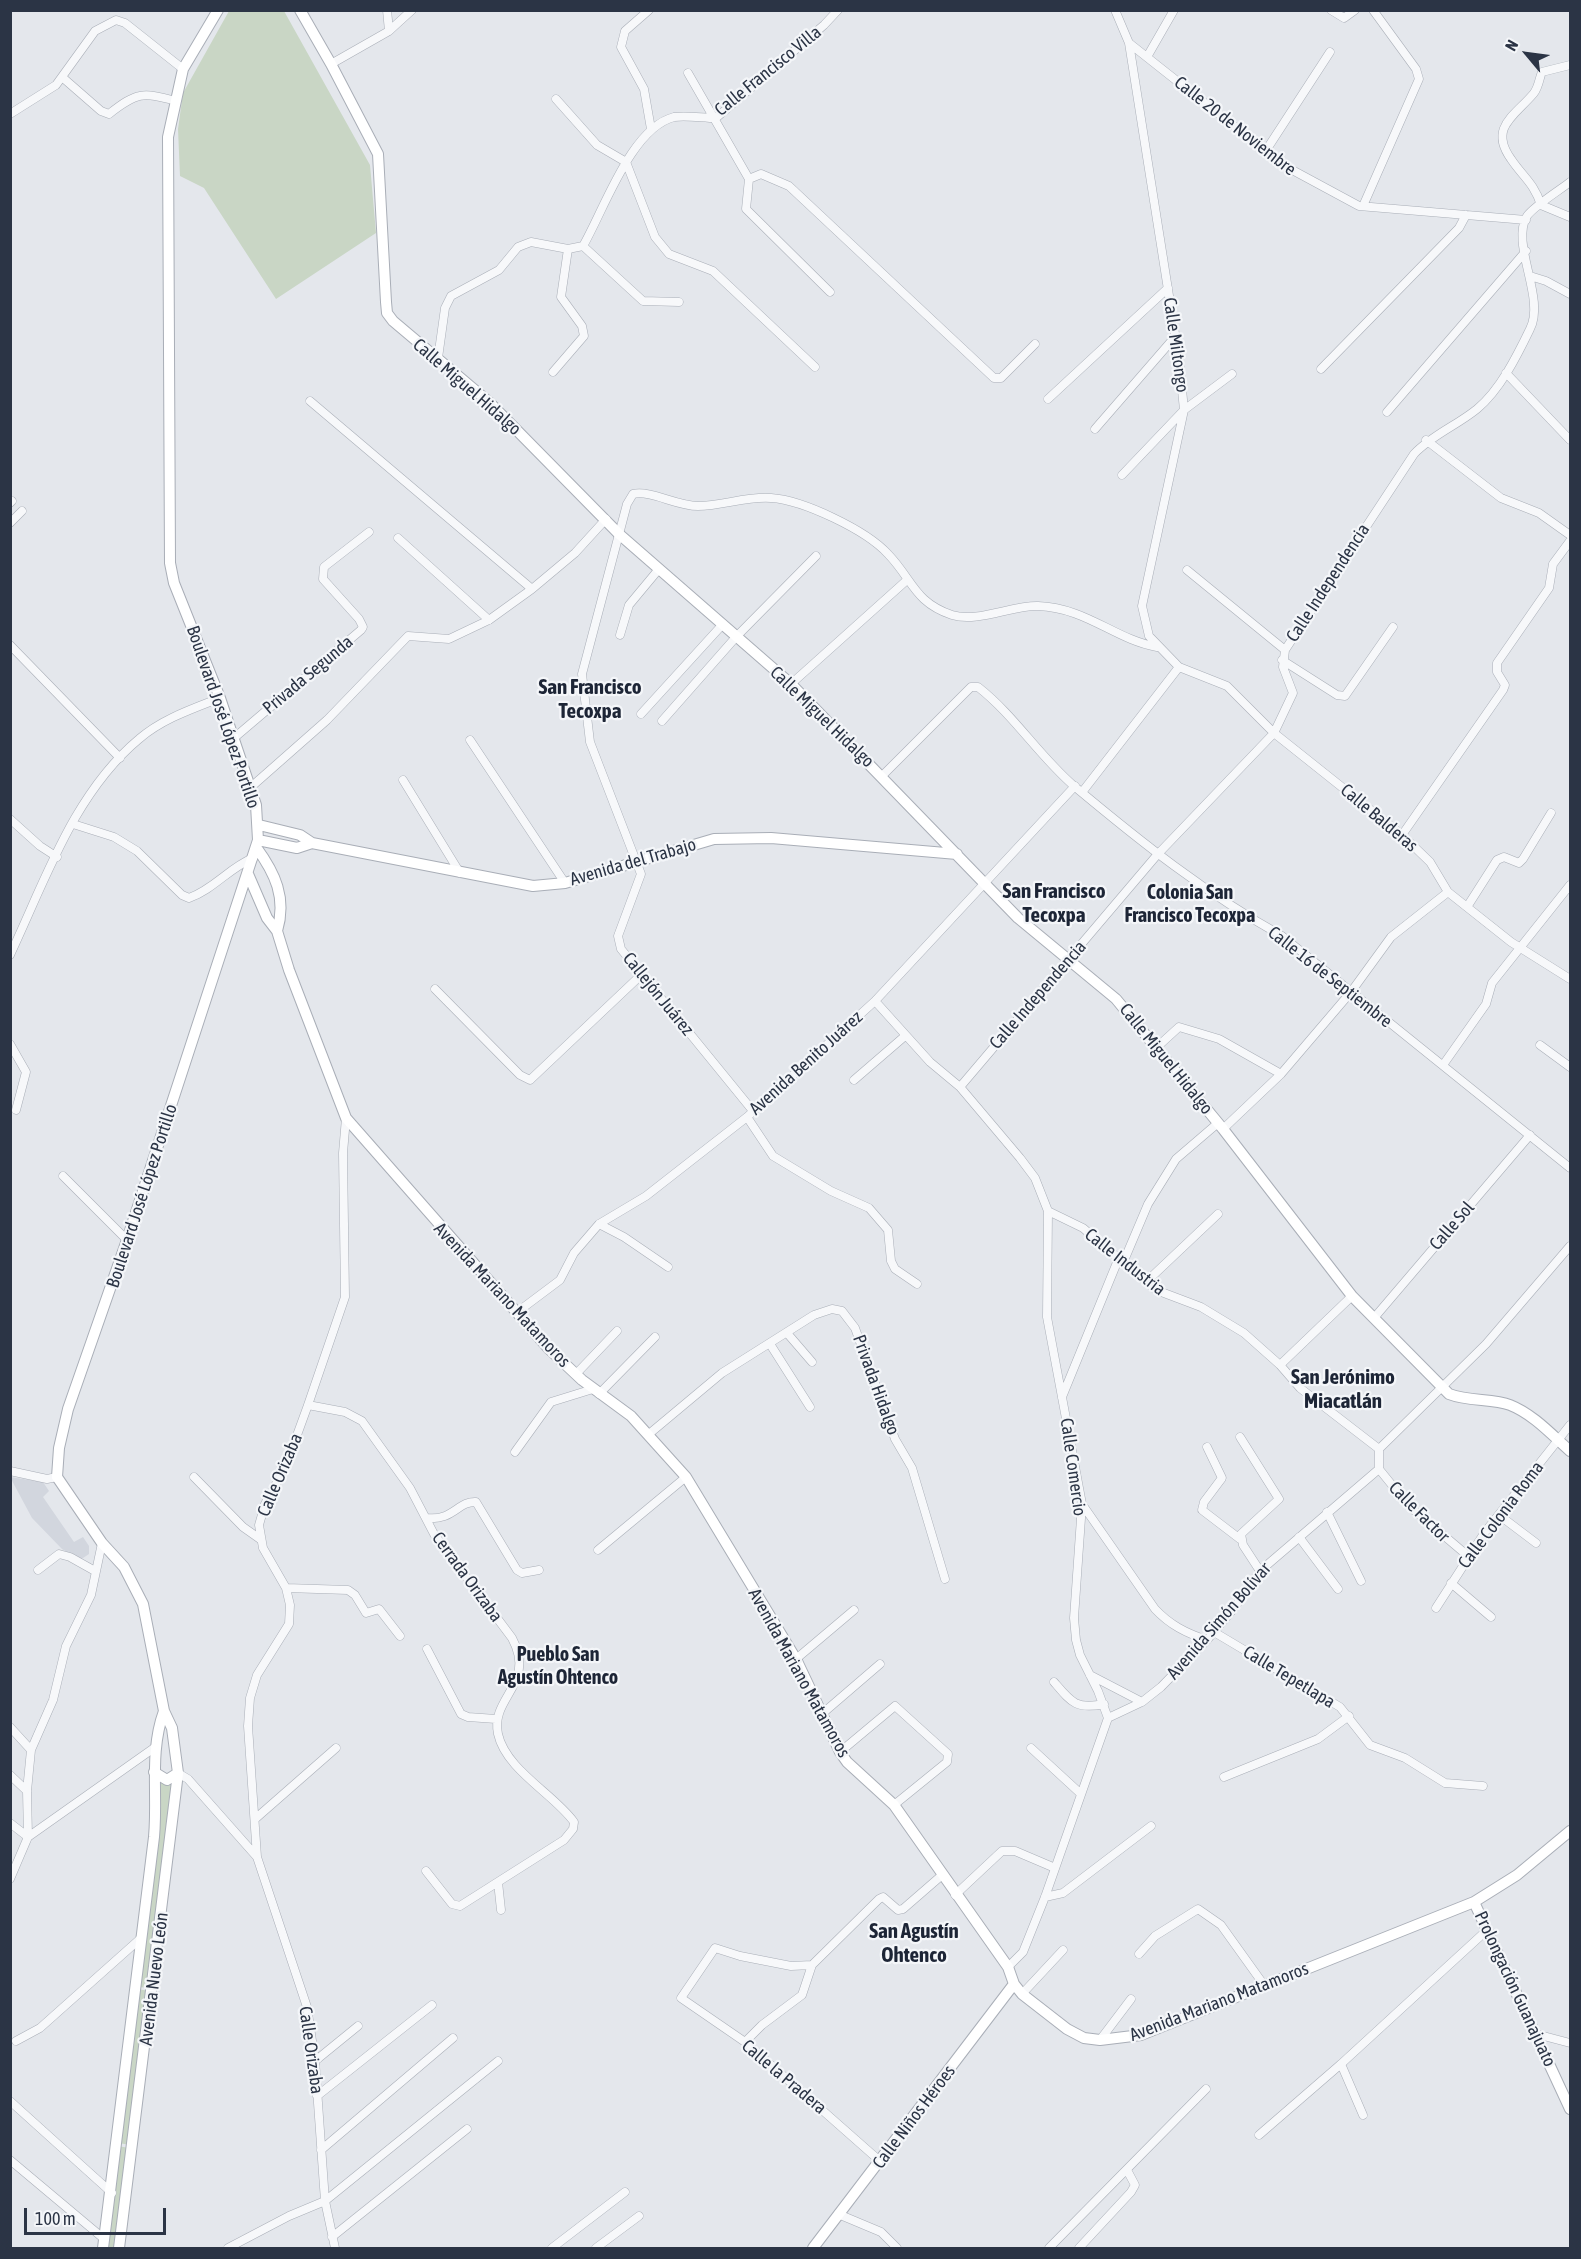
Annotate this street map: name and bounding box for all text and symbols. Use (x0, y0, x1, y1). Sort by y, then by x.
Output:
street label: Calle Francisco Villa (710, 21, 826, 121)
north arrow (1497, 24, 1557, 84)
text: N (1501, 37, 1521, 54)
street label: Calle 20 de Noviembre (1170, 72, 1300, 180)
street label: Calle Miltongo (1159, 296, 1193, 394)
street label: Calle Miguel Hidalgo (408, 334, 526, 440)
street label: Calle Independencia (1282, 520, 1374, 646)
street label: Boulevard José López Portillo (182, 623, 264, 811)
street label: Privada Segunda (259, 631, 357, 719)
street label: Calle Miguel Hidalgo (765, 662, 879, 772)
district label: San Francisco Tecoxpa (538, 674, 642, 724)
street label: Calle Balderas (1336, 779, 1422, 857)
street label: Avenida del Trabajo (568, 834, 698, 890)
district label: San Francisco Tecoxpa (1002, 878, 1106, 928)
district label: Colonia San Francisco Tecoxpa (1125, 881, 1255, 928)
street label: Calle 16 de Septiembre (1264, 922, 1396, 1032)
street label: Calle Independencia (985, 936, 1091, 1054)
street label: Callejón Juárez (618, 948, 698, 1040)
street label: Calle Miguel Hidalgo (1115, 999, 1217, 1119)
street label: Avenida Benito Juárez (745, 1007, 867, 1119)
street label: Boulevard José López Portillo (102, 1101, 182, 1291)
street label: Calle Sol (1425, 1197, 1479, 1255)
street label: Avenida Mariano Matamoros (429, 1218, 575, 1372)
street label: Calle Industria (1080, 1224, 1170, 1300)
street label: Privada Hidalgo (848, 1332, 904, 1438)
district label: San Jerónimo Miacatlán (1291, 1364, 1395, 1414)
street label: Calle Comercio (1055, 1417, 1091, 1517)
street label: Calle Orizaba (253, 1430, 307, 1520)
street label: Calle Colonia Roma (1454, 1457, 1548, 1573)
street label: Calle Factor (1384, 1477, 1454, 1547)
street label: Cerrada Orizaba (427, 1528, 507, 1626)
street label: Avenida Simón Bolívar (1162, 1558, 1276, 1684)
street label: Avenida Mariano Matamoros (744, 1585, 854, 1761)
street label: Calle Tepetlapa (1239, 1641, 1339, 1713)
district label: Pueblo San Agustín Ohtenco (498, 1643, 618, 1690)
street label: Prolongación Guanajuato (1470, 1908, 1560, 2070)
street label: Avenida Nuevo León (135, 1911, 173, 2047)
district label: San Agustín Ohtenco (869, 1918, 959, 1968)
street label: Avenida Mariano Matamoros (1126, 1958, 1312, 2046)
street label: Calle Orizaba (294, 2005, 328, 2095)
street label: Calle la Pradera (737, 2035, 831, 2119)
street label: Calle Niños Héroes (868, 2061, 960, 2173)
scale bar (27, 2196, 170, 2234)
text: 100 m (35, 2208, 76, 2229)

